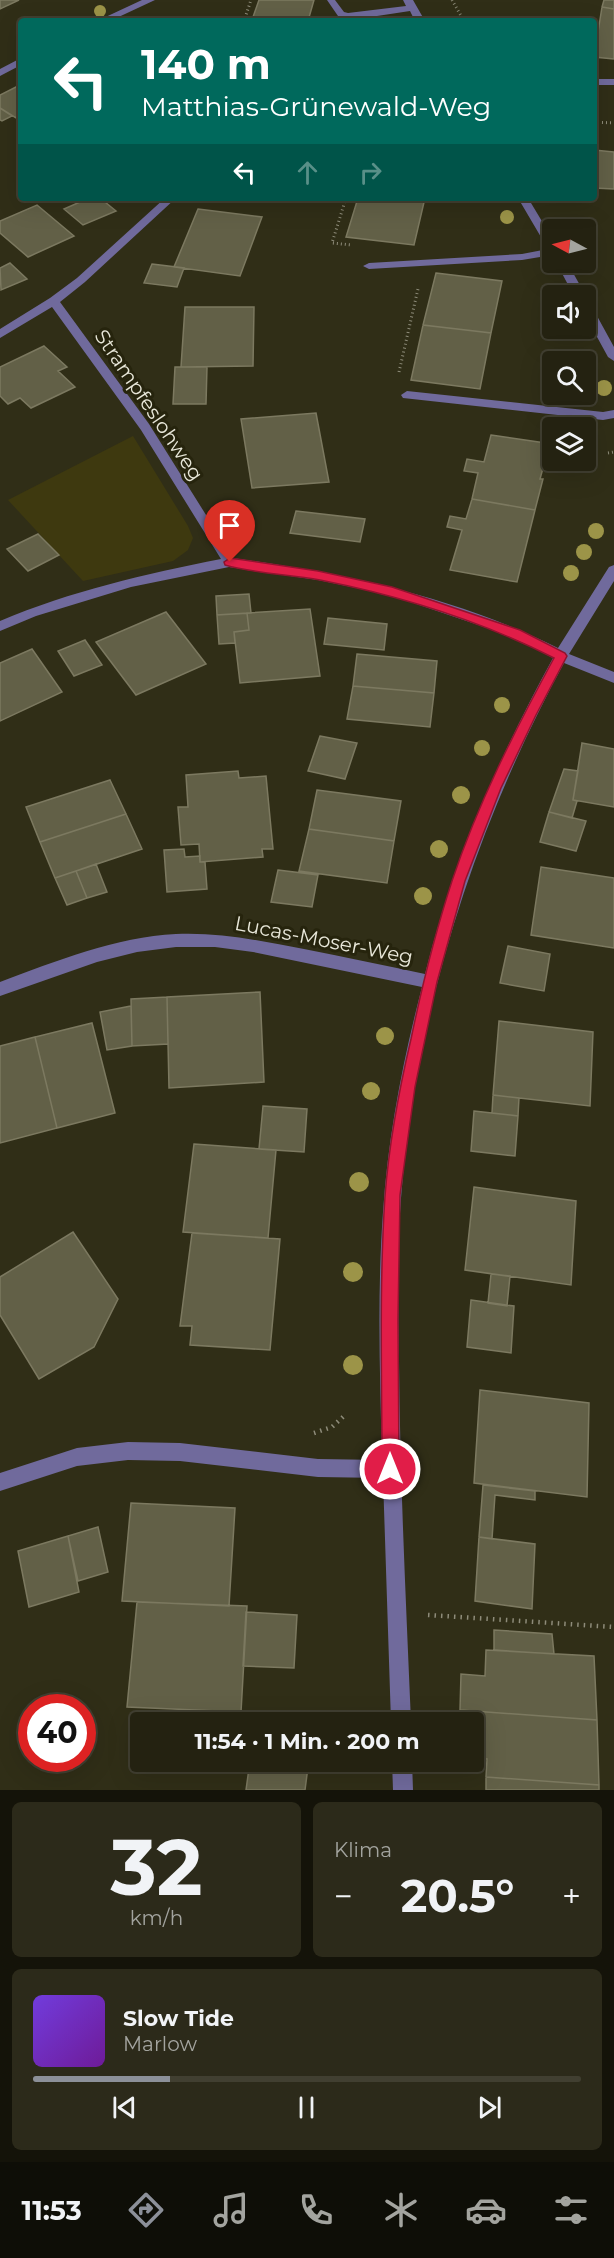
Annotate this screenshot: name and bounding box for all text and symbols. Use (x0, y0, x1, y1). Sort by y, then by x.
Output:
text: 140 m (141, 38, 271, 90)
icon: left (42, 42, 120, 120)
text: Matthias-Grünewald-Weg (141, 90, 491, 123)
icon: left (228, 156, 261, 189)
icon: ahead (291, 156, 324, 189)
icon: right (354, 156, 387, 189)
north arrow (542, 219, 596, 273)
map controls (542, 219, 596, 471)
button: sound (542, 285, 596, 339)
street label: Strampfeslohweg (90, 325, 208, 485)
button: search (542, 351, 596, 405)
button: layers (542, 417, 596, 471)
pin (204, 500, 255, 562)
icon: arrive (213, 509, 246, 542)
street label: Lucas-Moser-Weg (233, 911, 415, 969)
position arrow (358, 1437, 422, 1501)
speed limit sign: 40 (18, 1694, 96, 1772)
text: 11:54 · 1 Min. · 200 m (194, 1728, 420, 1755)
text: 32 (111, 1819, 202, 1915)
text: Klima (334, 1838, 392, 1862)
text: 20.5° (401, 1868, 514, 1923)
text: − (334, 1876, 353, 1916)
text: + (562, 1876, 581, 1916)
text: km/h (130, 1906, 183, 1930)
text: Slow Tide (123, 2005, 234, 2032)
text: Marlow (123, 2032, 197, 2056)
icon: previous (108, 2091, 141, 2124)
icon: pause (290, 2091, 323, 2124)
icon: next (473, 2091, 506, 2124)
icon: directions (125, 2189, 167, 2231)
icon: music (210, 2189, 252, 2231)
icon: phone (295, 2189, 337, 2231)
icon: climate (380, 2189, 422, 2231)
icon: car (465, 2189, 507, 2231)
icon: filters (550, 2189, 592, 2231)
text: 11:53 (22, 2194, 82, 2227)

